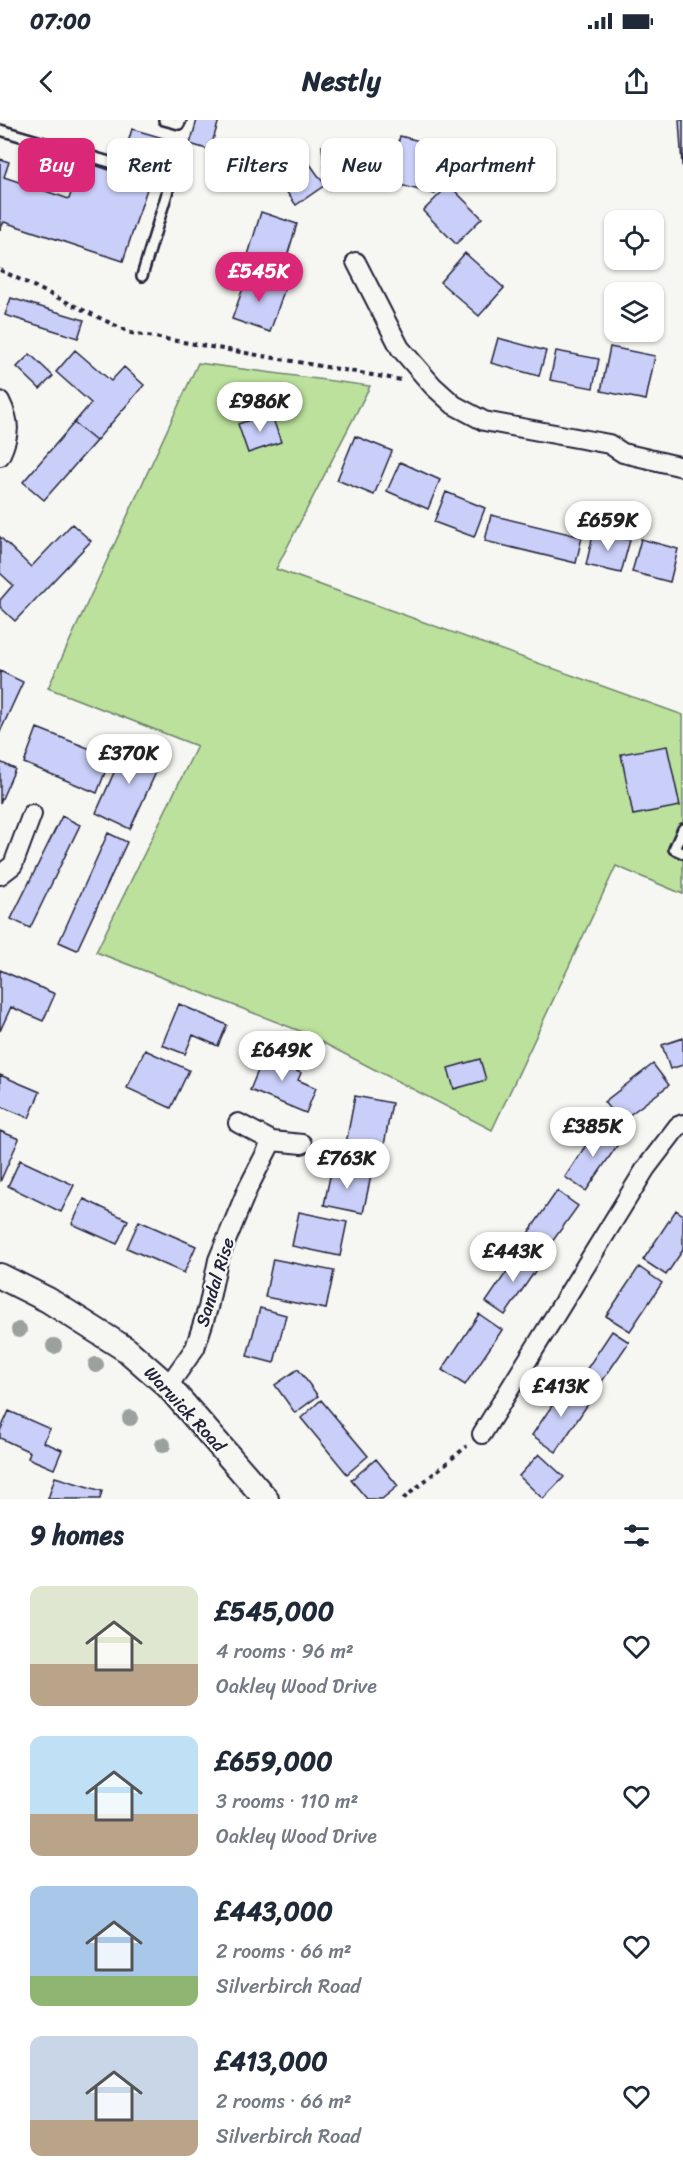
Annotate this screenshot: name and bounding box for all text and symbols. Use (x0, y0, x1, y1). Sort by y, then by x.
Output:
text: 07:00 (30, 2, 91, 41)
text: Nestly (302, 57, 381, 105)
icon: back (30, 65, 63, 98)
icon: share (620, 65, 653, 98)
chip: Buy (18, 138, 95, 192)
chip: Rent (107, 138, 193, 192)
chip: Filters (205, 138, 309, 192)
chip: New (321, 138, 403, 192)
chip: Apartment (415, 138, 556, 192)
map controls (604, 210, 664, 342)
button: locate (604, 210, 664, 270)
pin: £545K (217, 252, 301, 303)
text: £545K (229, 254, 289, 289)
button: layers (604, 282, 664, 342)
pin: £986K (218, 382, 302, 433)
text: £986K (231, 384, 289, 419)
pin: £659K (566, 501, 650, 552)
text: £659K (579, 503, 637, 538)
pin: £370K (87, 734, 171, 785)
text: £370K (100, 736, 158, 771)
pin: £649K (240, 1031, 324, 1082)
text: £649K (253, 1033, 311, 1068)
pin: £385K (551, 1107, 635, 1158)
text: £385K (564, 1109, 622, 1144)
pin: £763K (305, 1139, 389, 1190)
text: £763K (319, 1141, 375, 1176)
pin: £443K (471, 1232, 555, 1283)
street label: Sandal Rise (186, 1233, 244, 1331)
text: £443K (484, 1234, 542, 1269)
street label: Warwick Road (136, 1358, 235, 1461)
pin: £413K (519, 1367, 603, 1418)
text: £413K (534, 1369, 588, 1404)
text: 9 homes (30, 1512, 124, 1558)
icon: filters (620, 1519, 653, 1552)
text: £545,000 (216, 1588, 334, 1634)
icon: home (78, 1610, 150, 1682)
icon: heart (620, 1630, 653, 1663)
text: 4 rooms · 96 m² (216, 1634, 354, 1669)
text: Oakley Wood Drive (216, 1669, 377, 1704)
text: £659,000 (216, 1738, 333, 1784)
icon: home (78, 1760, 150, 1832)
icon: heart (620, 1780, 653, 1813)
text: 3 rooms · 110 m² (216, 1784, 358, 1819)
text: Oakley Wood Drive (216, 1819, 377, 1854)
text: £443,000 (216, 1888, 333, 1934)
icon: home (78, 1910, 150, 1982)
icon: heart (620, 1930, 653, 1963)
text: 2 rooms · 66 m² (216, 1934, 352, 1969)
text: Silverbirch Road (216, 1969, 361, 2004)
text: £413,000 (216, 2038, 328, 2084)
icon: home (78, 2060, 150, 2132)
icon: heart (620, 2080, 653, 2113)
text: 2 rooms · 66 m² (216, 2084, 352, 2119)
text: Silverbirch Road (216, 2119, 361, 2154)

